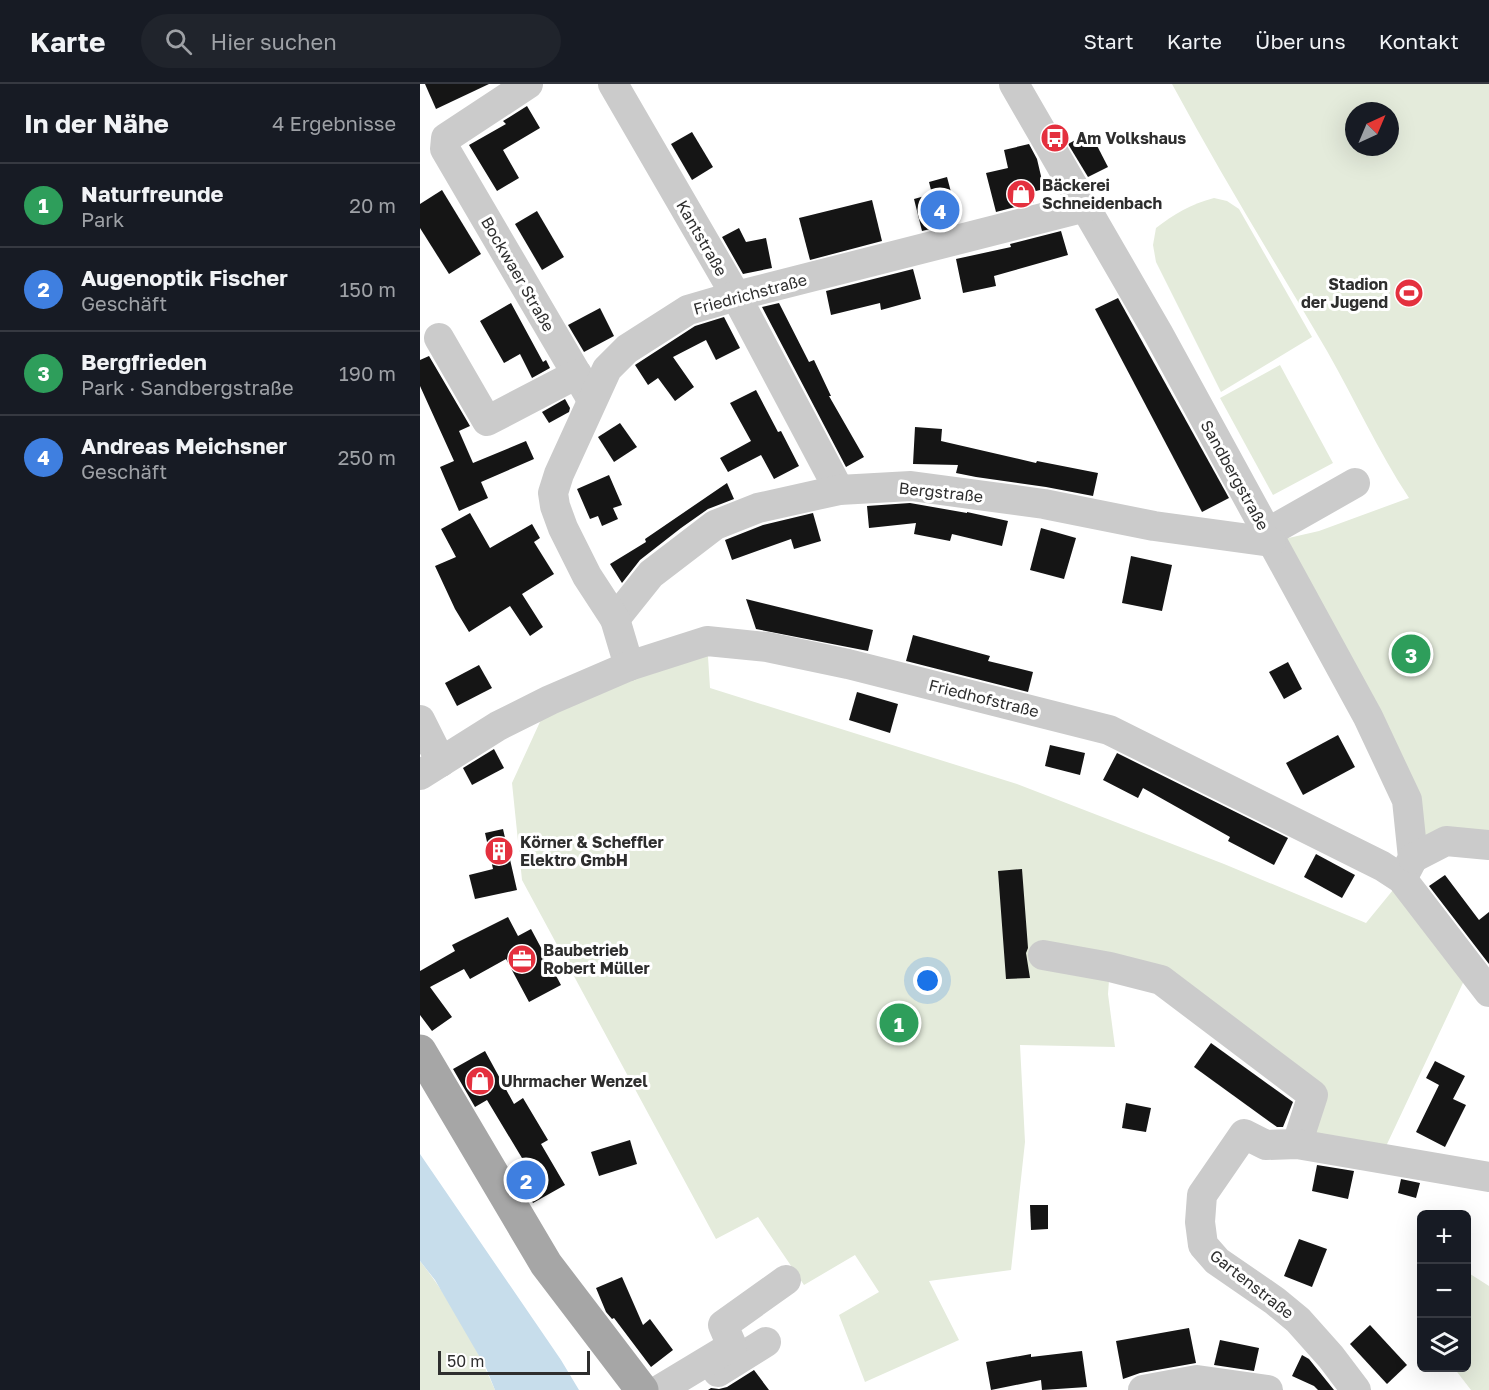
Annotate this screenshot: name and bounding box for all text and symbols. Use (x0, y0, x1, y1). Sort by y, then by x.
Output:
search box (141, 14, 561, 68)
text: Karte (30, 25, 105, 58)
icon: search (162, 25, 195, 58)
text: Hier suchen (210, 28, 337, 55)
text: Start (1083, 28, 1134, 54)
text: Karte (1167, 28, 1222, 54)
text: Über uns (1255, 28, 1346, 54)
text: Kontakt (1379, 28, 1459, 54)
north arrow (1345, 102, 1399, 156)
text: In der Nähe (24, 108, 169, 139)
text: 4 Ergebnisse (272, 111, 396, 135)
bus stop icon: Am Volkshaus (1039, 122, 1071, 154)
place label: Am Volkshaus (1076, 128, 1186, 148)
place label: Bäckerei Schneidenbach (1042, 175, 1162, 213)
shop icon: Bäckerei Schneidenbach (1005, 178, 1037, 210)
text: Naturfreunde (81, 180, 224, 207)
pin: 4 (920, 188, 960, 232)
text: 1 (38, 193, 49, 217)
text: 20 m (349, 193, 396, 217)
street label: Kantstraße (672, 196, 732, 280)
text: Park (81, 207, 124, 231)
street label: Bockwaer Straße (477, 213, 559, 335)
text: Augenoptik Fischer (81, 264, 288, 291)
street label: Friedrichstraße (691, 269, 809, 319)
place label: Stadion der Jugend (1301, 274, 1388, 312)
text: 2 (37, 277, 50, 301)
text: 150 m (340, 277, 396, 301)
sports icon: Stadion der Jugend (1393, 277, 1425, 309)
text: Geschäft (81, 291, 167, 315)
text: Bergfrieden (81, 348, 207, 375)
text: 3 (37, 361, 50, 385)
text: 190 m (339, 361, 396, 385)
text: Park · Sandbergstraße (81, 375, 294, 399)
street label: Sandbergstraße (1197, 417, 1273, 533)
text: Andreas Meichsner (81, 432, 287, 459)
text: 4 (37, 445, 50, 469)
text: 250 m (338, 445, 396, 469)
text: Geschäft (81, 459, 167, 483)
street label: Bergstraße (898, 478, 984, 506)
pin: 3 (1392, 632, 1430, 676)
street label: Friedhofstraße (927, 675, 1041, 721)
place label: Körner & Scheffler Elektro GmbH (520, 832, 664, 870)
building icon: Körner & Scheffler Elektro GmbH (483, 835, 515, 867)
place label: Baubetrieb Robert Müller (543, 940, 650, 978)
office icon: Baubetrieb Robert Müller (506, 943, 538, 975)
your location (913, 966, 942, 995)
pin: 1 (880, 1000, 918, 1046)
shop icon: Uhrmacher Wenzel (464, 1065, 496, 1097)
place label: Uhrmacher Wenzel (501, 1071, 648, 1091)
pin: 2 (506, 1158, 546, 1202)
map controls (1417, 1210, 1471, 1372)
button: + (1417, 1210, 1471, 1264)
street label: Gartenstraße (1206, 1245, 1298, 1323)
button: − (1417, 1264, 1471, 1318)
button: layers (1417, 1318, 1471, 1372)
scale bar (438, 1348, 590, 1376)
text: 50 m (447, 1351, 484, 1371)

